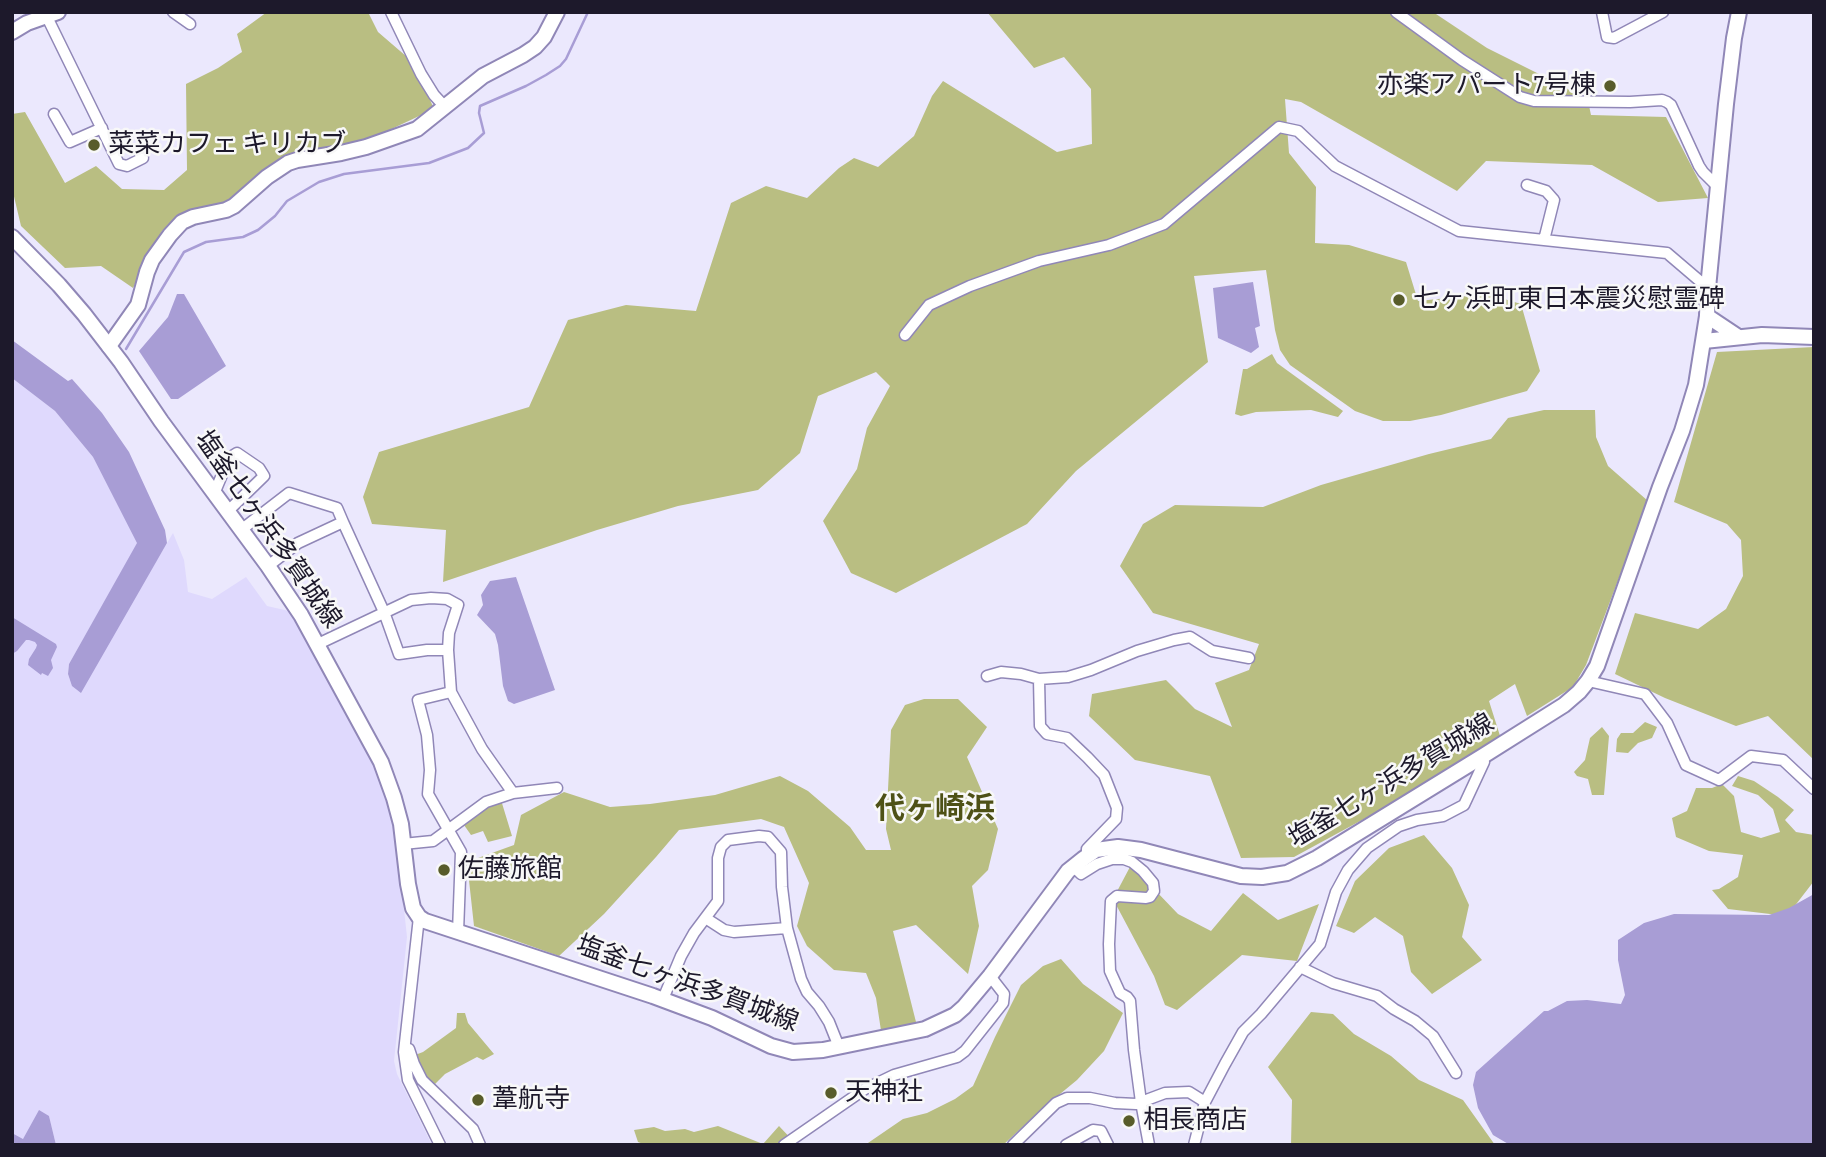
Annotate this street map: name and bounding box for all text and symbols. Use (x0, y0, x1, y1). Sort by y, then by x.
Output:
place label: 亦楽アパート7号棟 (1378, 70, 1596, 102)
marker: 亦楽アパート7号棟 (1602, 78, 1618, 94)
place label: 菜菜カフェ キリカブ (108, 129, 346, 161)
marker: 菜菜カフェ キリカブ (86, 137, 102, 153)
place label: 七ヶ浜町東日本震災慰霊碑 (1413, 284, 1725, 316)
marker: 七ヶ浜町東日本震災慰霊碑 (1391, 292, 1407, 308)
street label: 塩釜七ヶ浜多賀城線 (187, 425, 347, 635)
street label: 塩釜七ヶ浜多賀城線 (1284, 708, 1500, 856)
district label: 代ヶ崎浜 (875, 792, 995, 828)
place label: 佐藤旅館 (458, 854, 562, 886)
marker: 佐藤旅館 (436, 862, 452, 878)
street label: 塩釜七ヶ浜多賀城線 (572, 930, 802, 1040)
place label: 天神社 (845, 1077, 923, 1109)
place label: 葦航寺 (492, 1084, 570, 1116)
marker: 天神社 (823, 1085, 839, 1101)
marker: 葦航寺 (470, 1092, 486, 1108)
place label: 相長商店 (1143, 1105, 1247, 1137)
marker: 相長商店 (1121, 1113, 1137, 1129)

